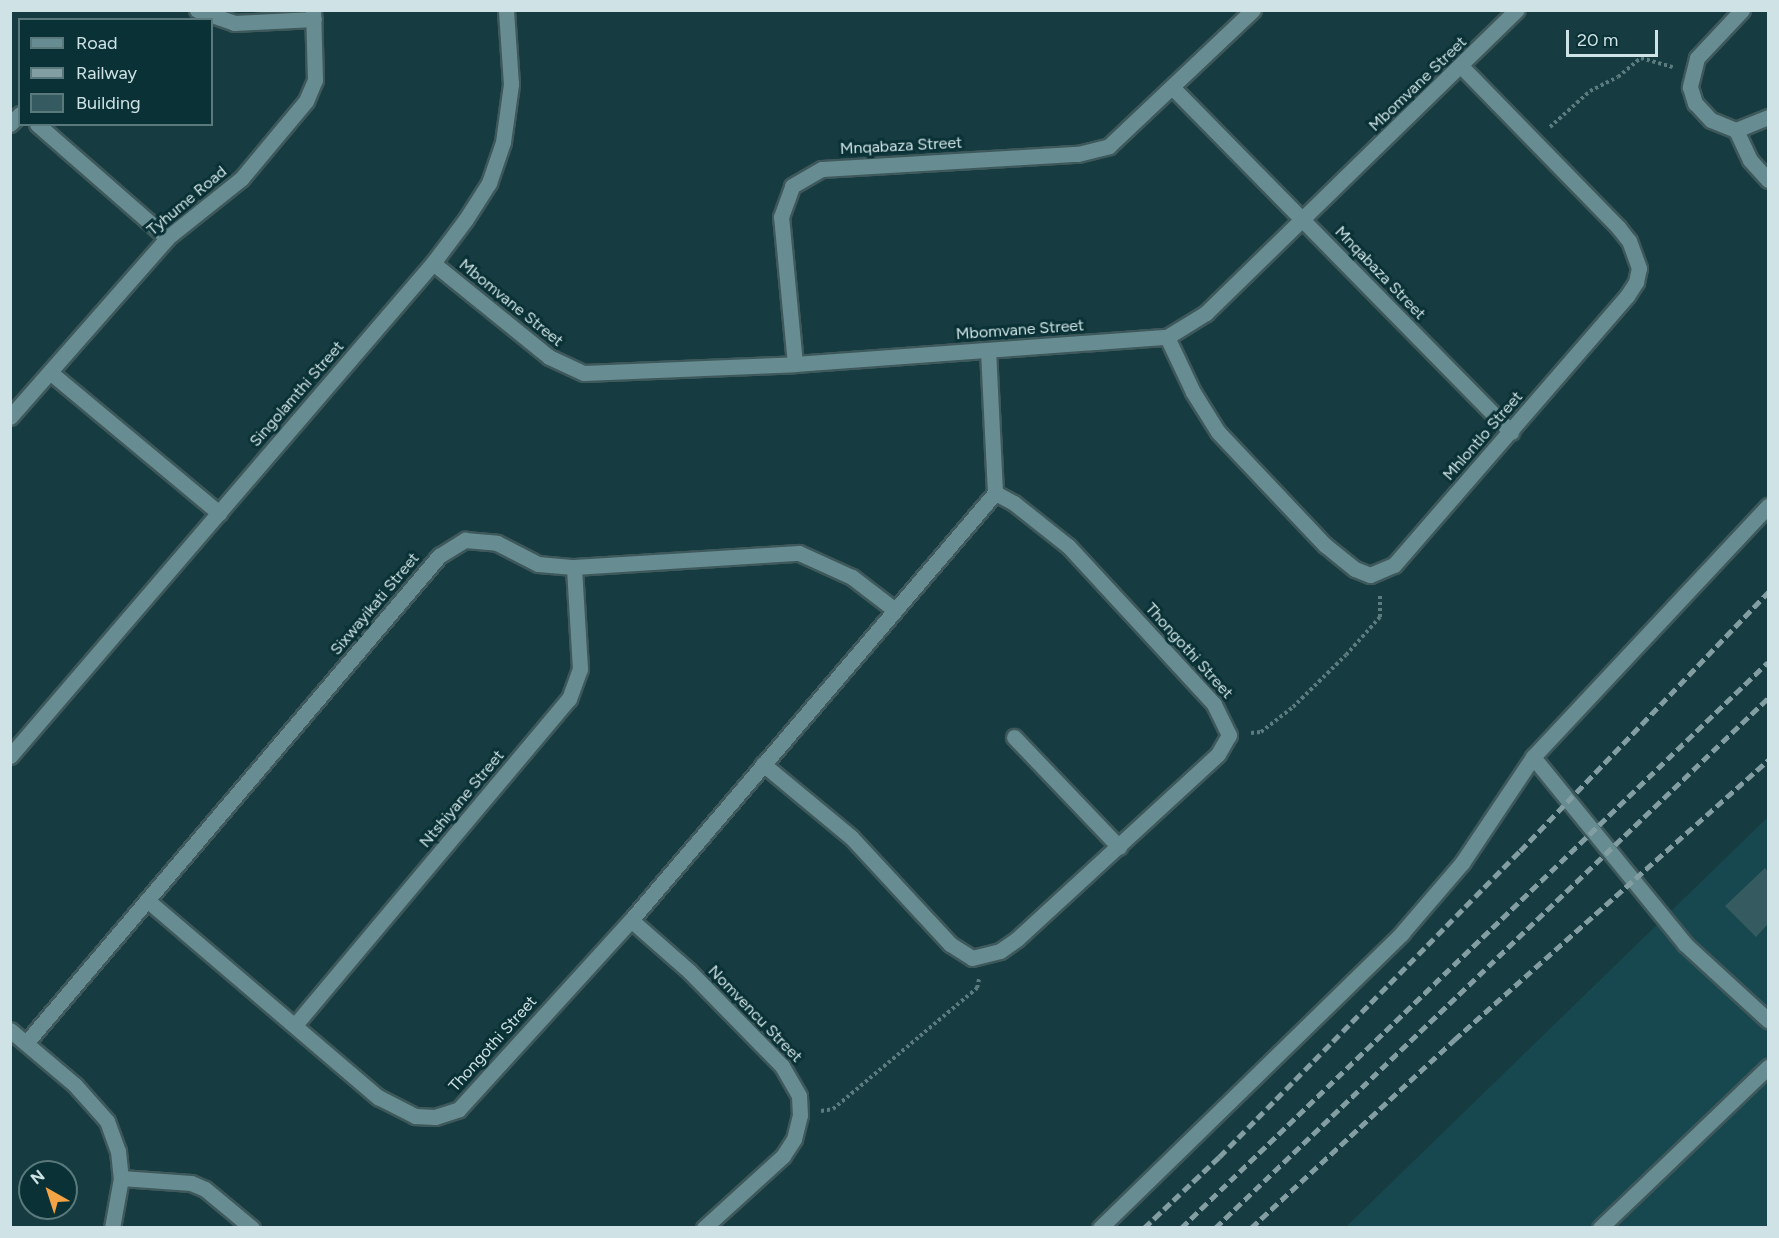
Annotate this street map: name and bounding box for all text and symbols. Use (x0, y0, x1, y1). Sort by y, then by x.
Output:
legend (18, 18, 213, 126)
scale bar (1569, 18, 1660, 56)
text: 20 m (1577, 29, 1618, 51)
text: Road (76, 32, 117, 54)
street label: Mbomvane Street (1365, 32, 1471, 136)
text: Railway (76, 62, 137, 84)
text: Building (76, 92, 141, 114)
street label: Mnqabaza Street (839, 133, 963, 159)
street label: Tyhume Road (143, 162, 231, 240)
street label: Mnqabaza Street (1331, 222, 1429, 324)
street label: Mbomvane Street (455, 255, 567, 351)
street label: Mbomvane Street (955, 316, 1085, 344)
street label: Singolamthi Street (246, 337, 348, 451)
street label: Mhlontlo Street (1439, 388, 1527, 484)
street label: Sixwayikati Street (327, 549, 423, 659)
street label: Thongothi Street (1141, 599, 1237, 703)
street label: Ntshiyane Street (416, 746, 508, 852)
street label: Nomvencu Street (704, 962, 806, 1066)
street label: Thongothi Street (445, 992, 541, 1096)
north arrow (18, 1160, 78, 1220)
text: N (27, 1166, 48, 1188)

